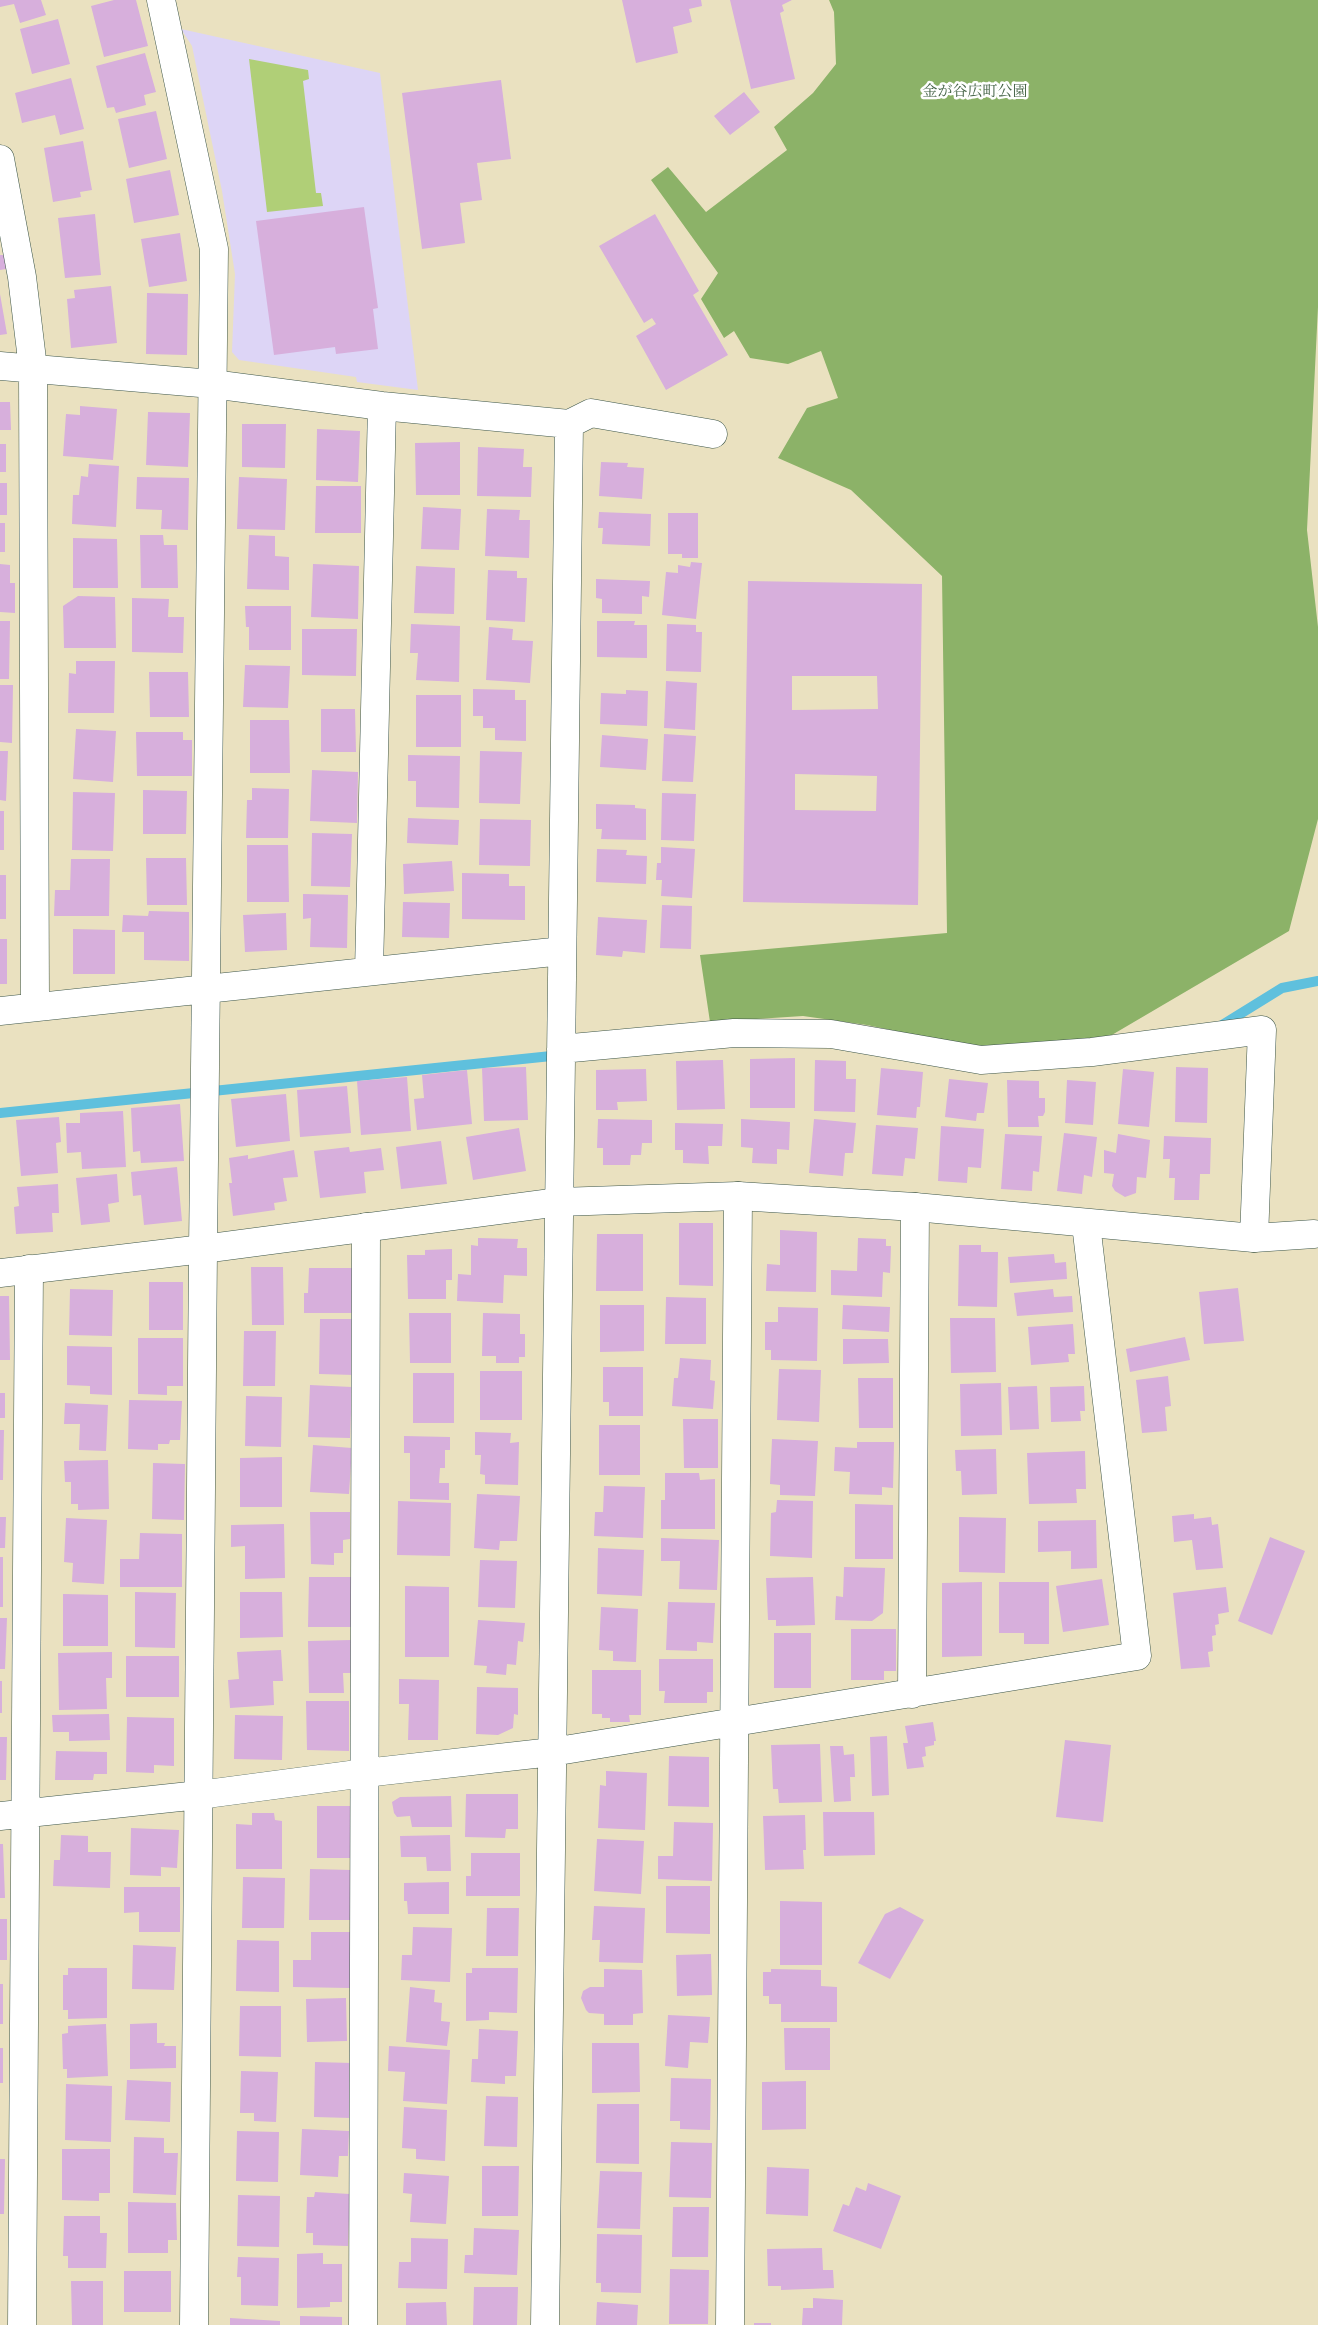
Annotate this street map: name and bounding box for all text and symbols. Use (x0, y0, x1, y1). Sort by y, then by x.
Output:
park label: 金が谷広町公園 (923, 83, 1027, 101)

